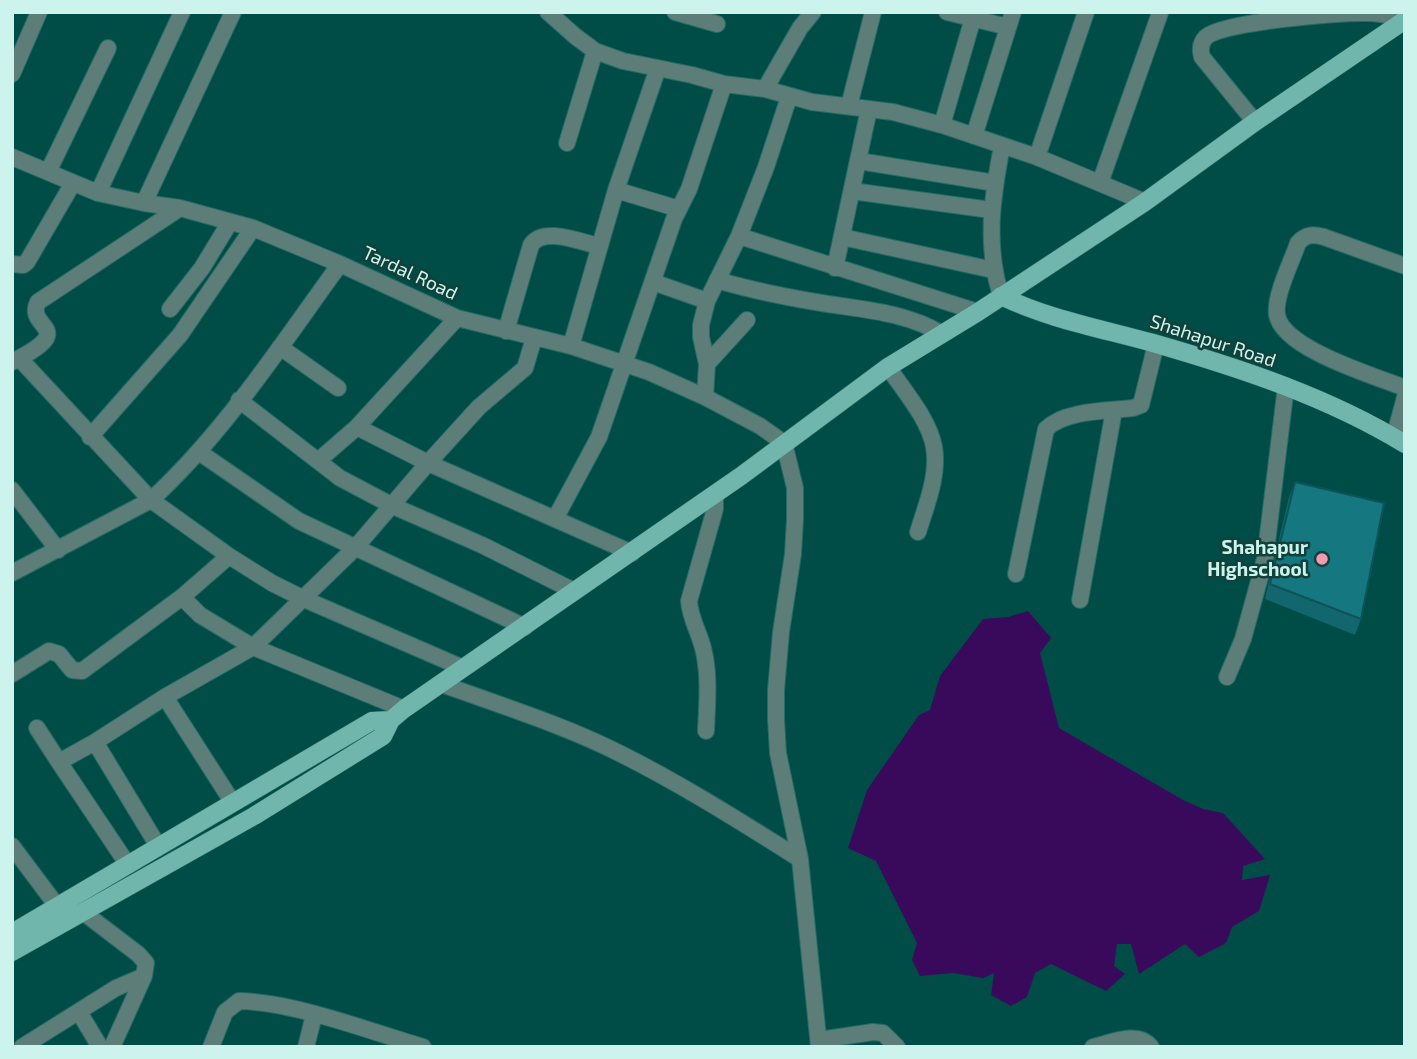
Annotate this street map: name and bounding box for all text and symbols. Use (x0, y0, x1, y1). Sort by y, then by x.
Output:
street label: Tardal Road (359, 241, 461, 305)
street label: Shahapur Road (1147, 310, 1279, 372)
place label: Shahapur Highschool (1207, 537, 1308, 581)
marker: Shahapur Highschool (1314, 551, 1330, 567)

